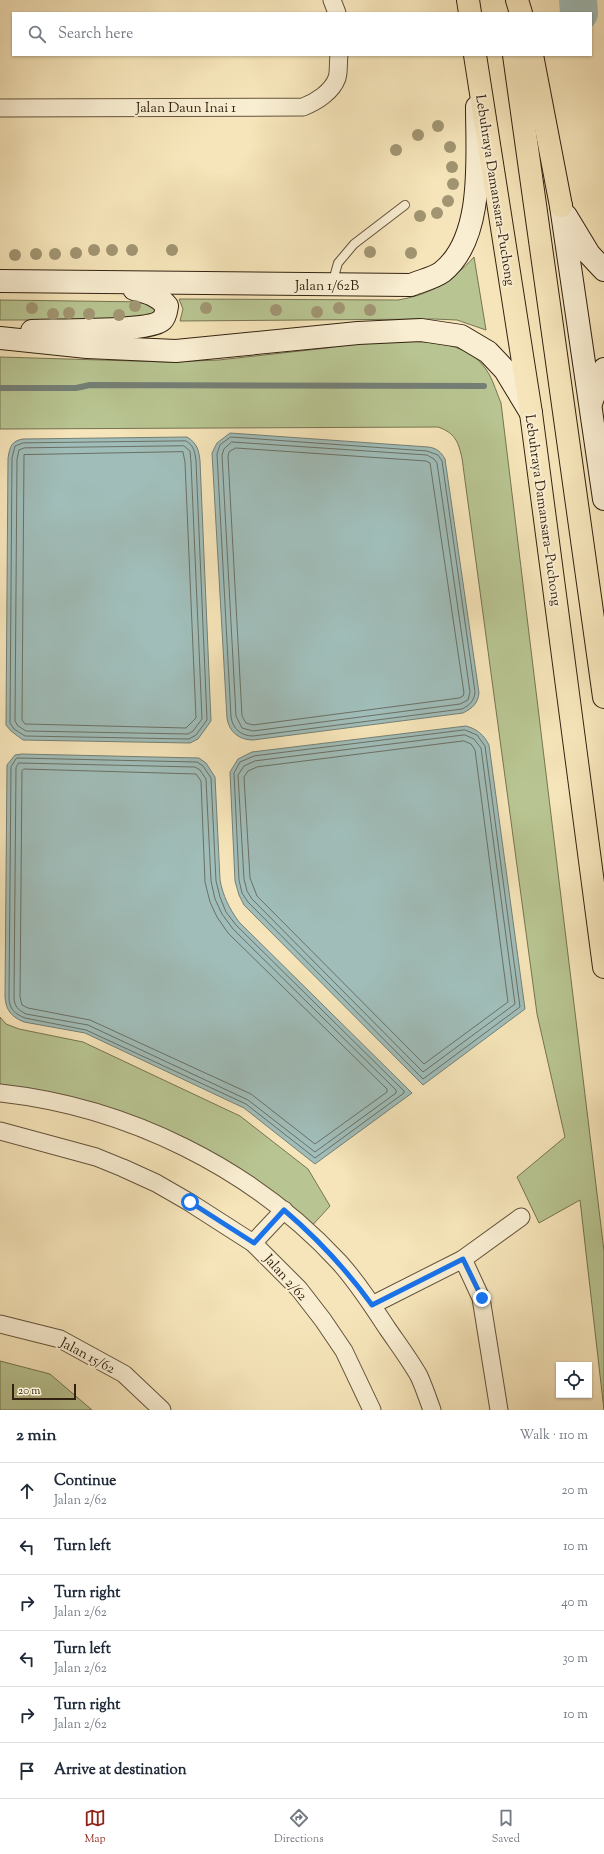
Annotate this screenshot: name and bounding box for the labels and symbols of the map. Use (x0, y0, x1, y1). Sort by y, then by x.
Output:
street label: Lebuhraya Damansara–Puchong (469, 93, 519, 288)
street label: Jalan Daun Inai 1 (135, 99, 236, 119)
street label: Jalan 1/62B (294, 277, 359, 297)
street label: Lebuhraya Damansara–Puchong (519, 413, 565, 608)
route start (181, 1193, 199, 1211)
street label: Jalan 2/62 (257, 1250, 311, 1307)
route end (473, 1289, 491, 1307)
street label: Jalan 15/62 (55, 1333, 119, 1380)
scale bar (12, 1382, 76, 1401)

